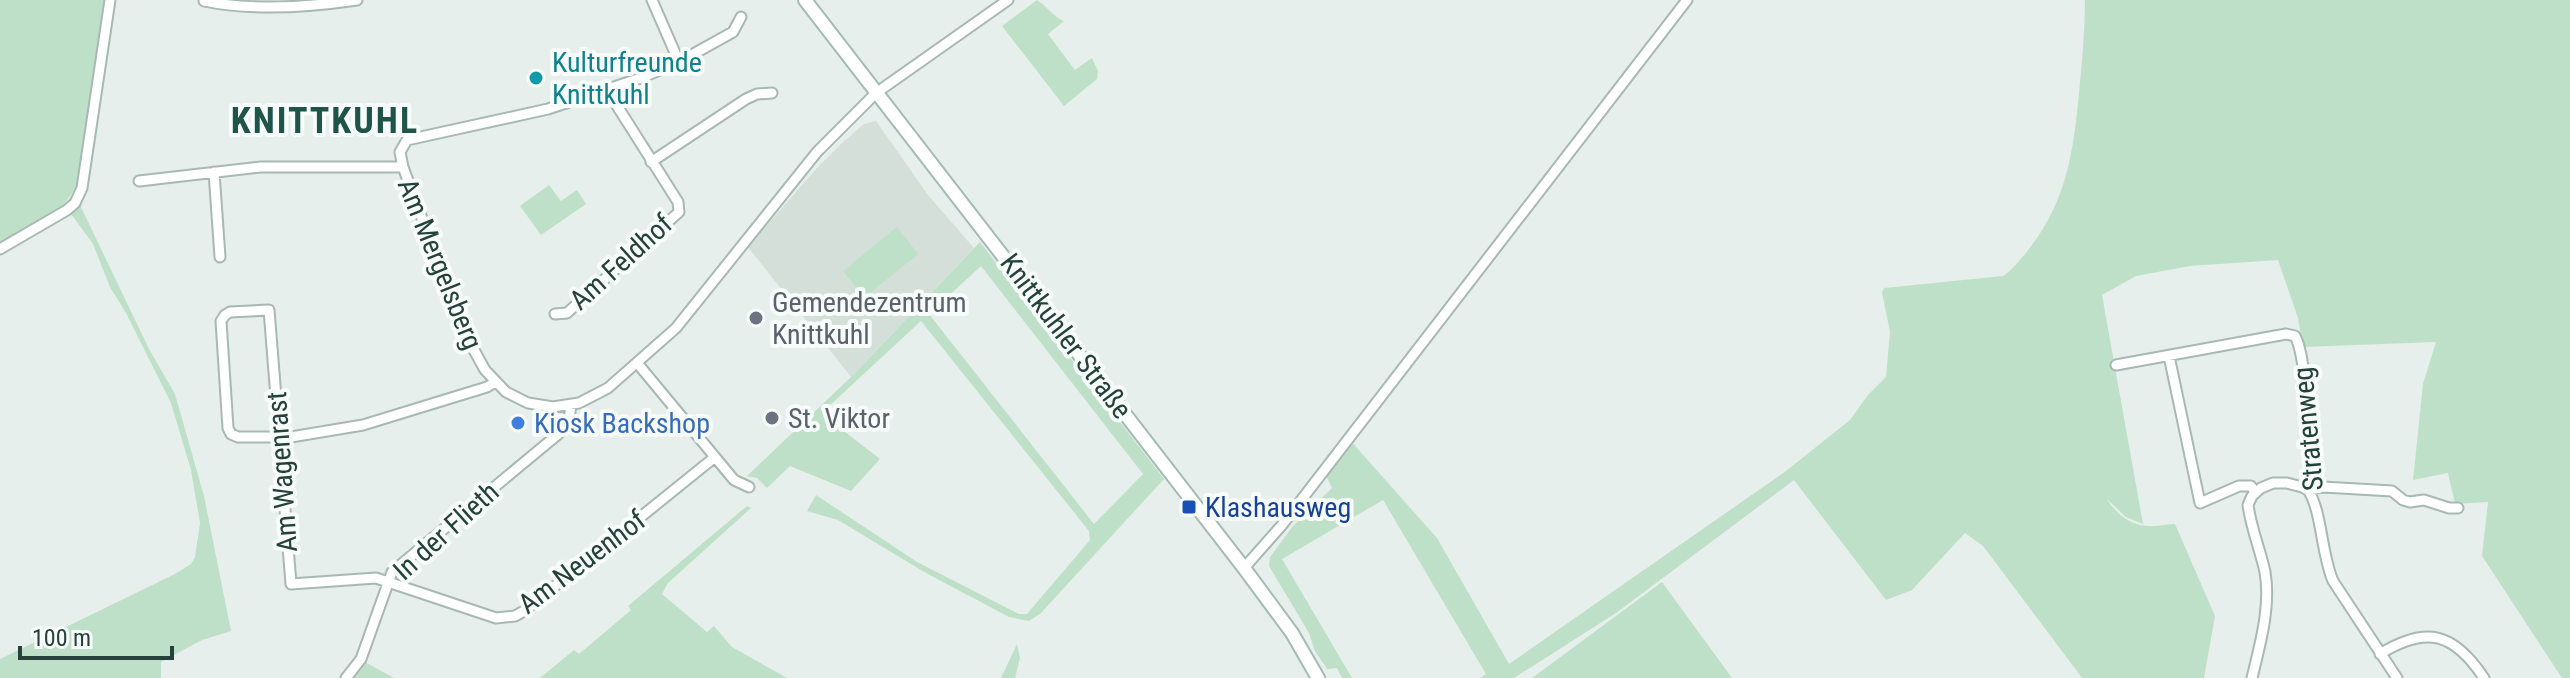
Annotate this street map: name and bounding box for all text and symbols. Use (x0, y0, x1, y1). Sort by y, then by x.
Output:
place label: Kulturfreunde Knittkuhl (552, 46, 702, 111)
marker: Kulturfreunde Knittkuhl (527, 69, 545, 87)
district label: KNITTKUHL (231, 100, 419, 142)
street label: Am Mergelsberg (391, 174, 489, 354)
street label: Am Feldhof (563, 207, 679, 317)
street label: Knittkuhler Straße (993, 247, 1139, 425)
place label: Gemendezentrum Knittkuhl (772, 286, 967, 351)
marker: Gemendezentrum Knittkuhl (747, 309, 765, 327)
street label: Stratenweg (2286, 366, 2330, 492)
street label: Am Wagenrast (260, 391, 304, 553)
place label: St. Viktor (788, 402, 890, 435)
place label: Kiosk Backshop (534, 407, 710, 440)
marker: St. Viktor (763, 409, 781, 427)
marker: Kiosk Backshop (509, 414, 527, 432)
street label: In der Flieth (387, 475, 505, 587)
place label: Klashausweg (1205, 491, 1351, 524)
marker: Klashausweg (1180, 498, 1198, 516)
street label: Am Neuenhof (512, 503, 652, 621)
scale bar (20, 610, 172, 660)
text: 100 m (32, 624, 91, 652)

